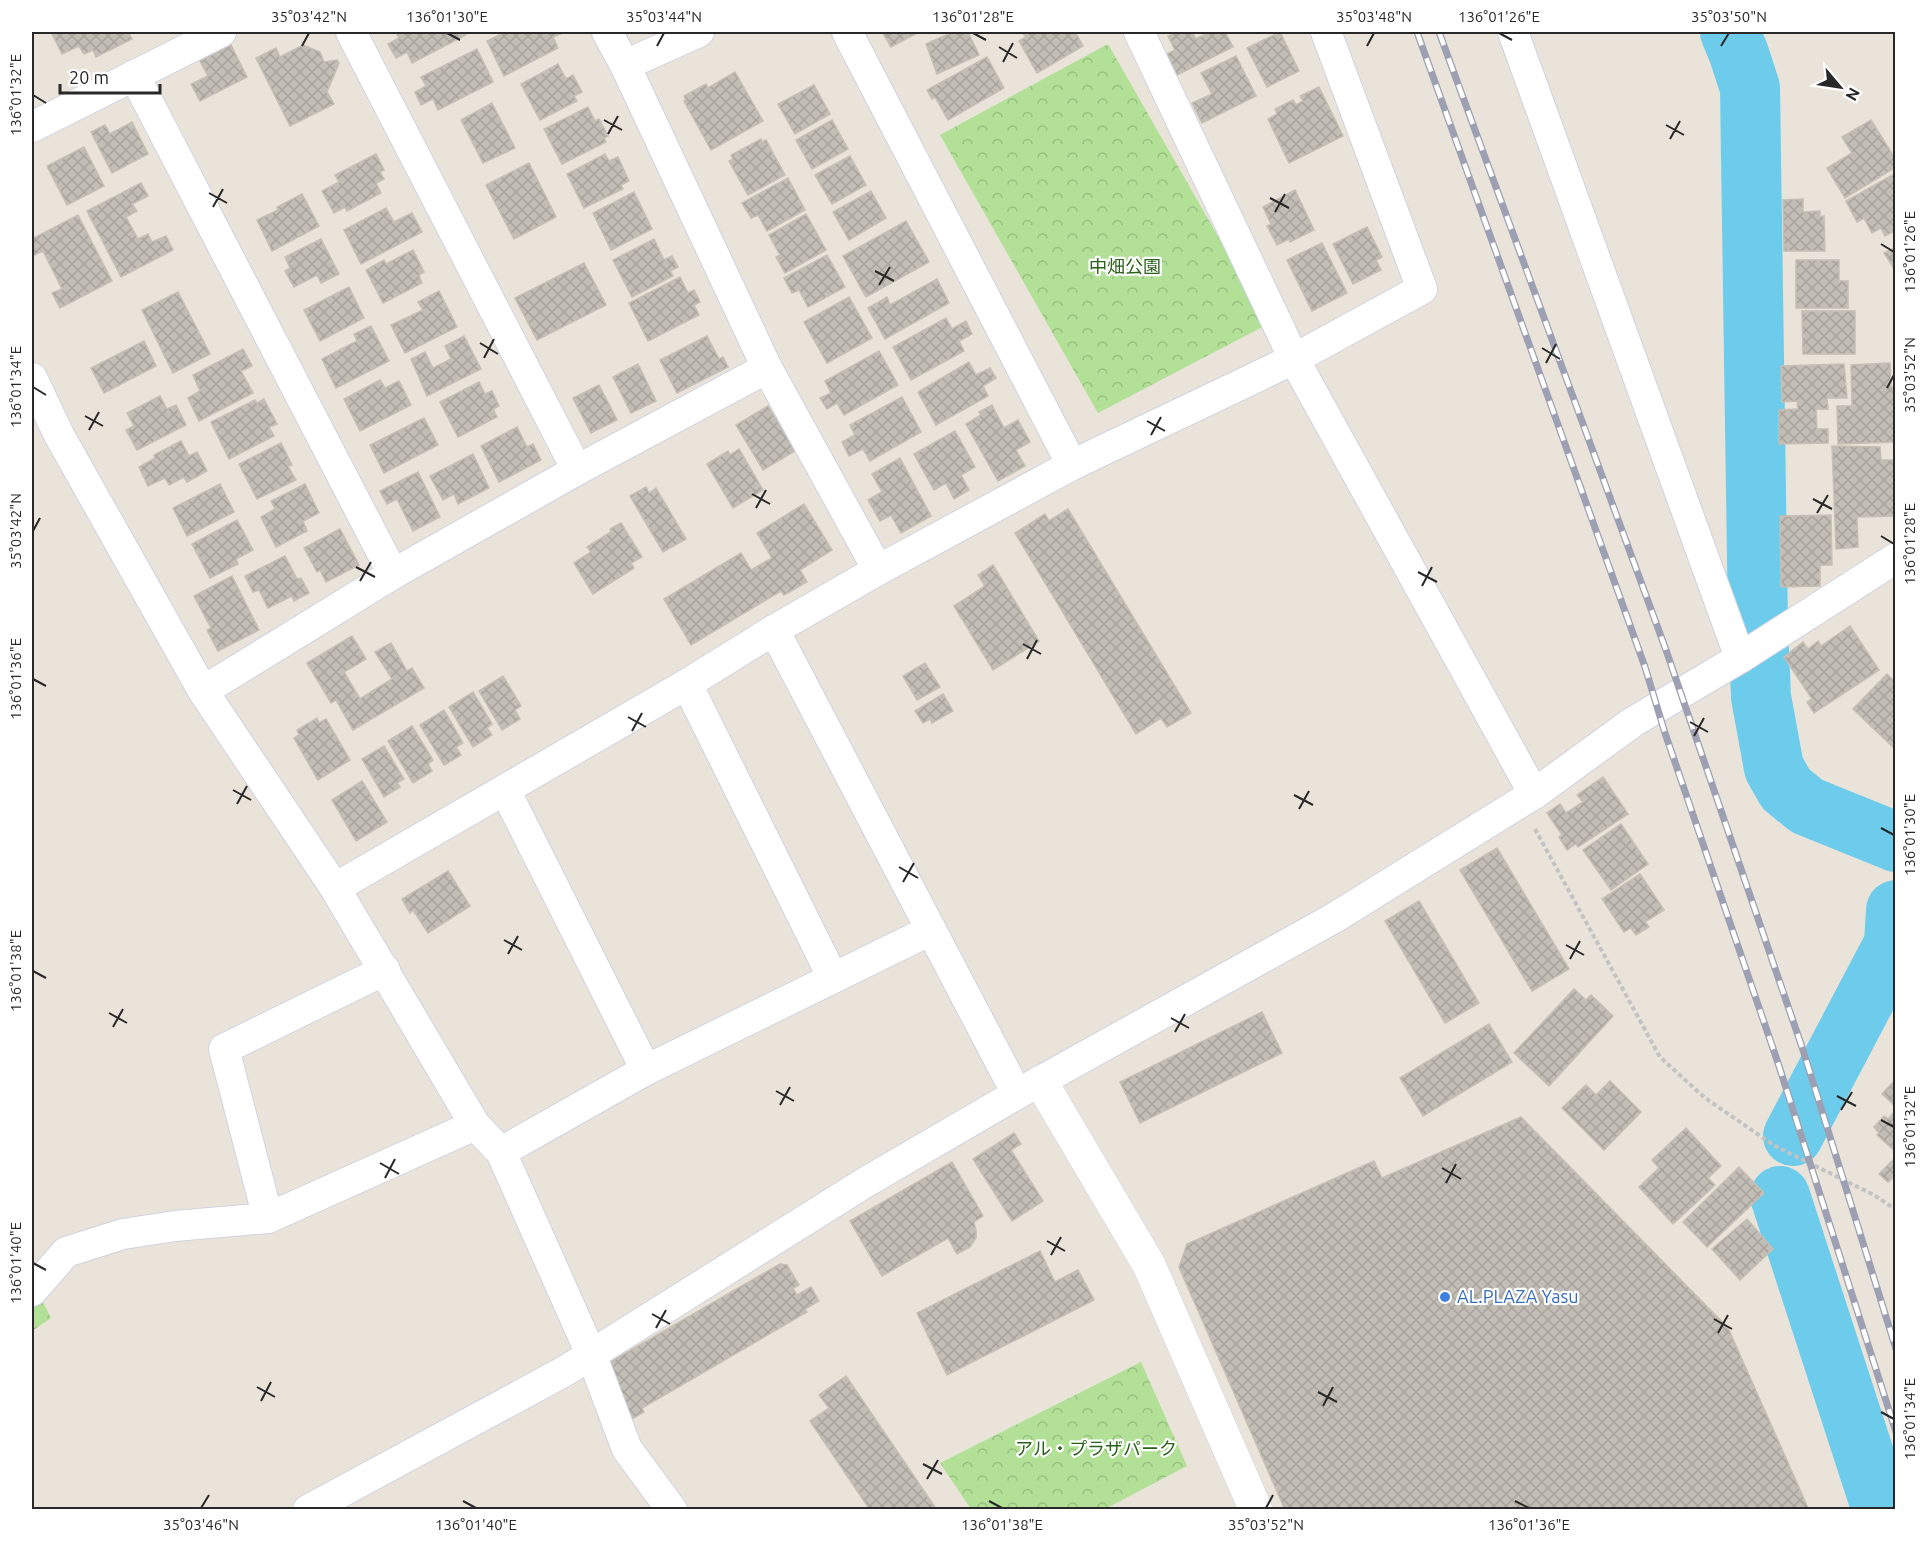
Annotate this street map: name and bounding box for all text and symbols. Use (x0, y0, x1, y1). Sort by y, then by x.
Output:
text: 35°03'42"N (271, 8, 347, 25)
text: 136°01'30"E (406, 8, 488, 25)
text: 35°03'44"N (626, 8, 702, 25)
text: 136°01'28"E (932, 8, 1014, 25)
text: 35°03'48"N (1336, 8, 1412, 25)
text: 136°01'26"E (1458, 8, 1540, 25)
text: 35°03'50"N (1691, 8, 1767, 25)
text: 136°01'32"E (7, 54, 24, 136)
scale bar (60, 57, 160, 95)
north arrow (1810, 57, 1870, 117)
text: 20 m (69, 67, 109, 87)
text: N (1842, 85, 1864, 104)
text: 136°01'26"E (1901, 211, 1918, 293)
park label: 中畑公園 (1089, 256, 1161, 276)
text: 35°03'52"N (1901, 337, 1918, 413)
text: 136°01'34"E (7, 346, 24, 428)
text: 35°03'42"N (7, 493, 24, 569)
text: 136°01'28"E (1901, 503, 1918, 585)
text: 136°01'36"E (7, 638, 24, 720)
text: 136°01'30"E (1901, 794, 1918, 876)
text: 136°01'38"E (7, 930, 24, 1012)
text: 136°01'32"E (1901, 1086, 1918, 1168)
text: 136°01'40"E (7, 1222, 24, 1304)
place label: AL.PLAZA Yasu (1457, 1286, 1579, 1306)
marker: AL.PLAZA Yasu (1438, 1290, 1452, 1304)
text: 136°01'34"E (1901, 1378, 1918, 1460)
park label: アル・プラザパーク (1015, 1438, 1177, 1458)
text: 35°03'46"N (163, 1516, 239, 1533)
text: 136°01'40"E (435, 1516, 517, 1533)
text: 136°01'38"E (961, 1516, 1043, 1533)
text: 35°03'52"N (1228, 1516, 1304, 1533)
text: 136°01'36"E (1488, 1516, 1570, 1533)

